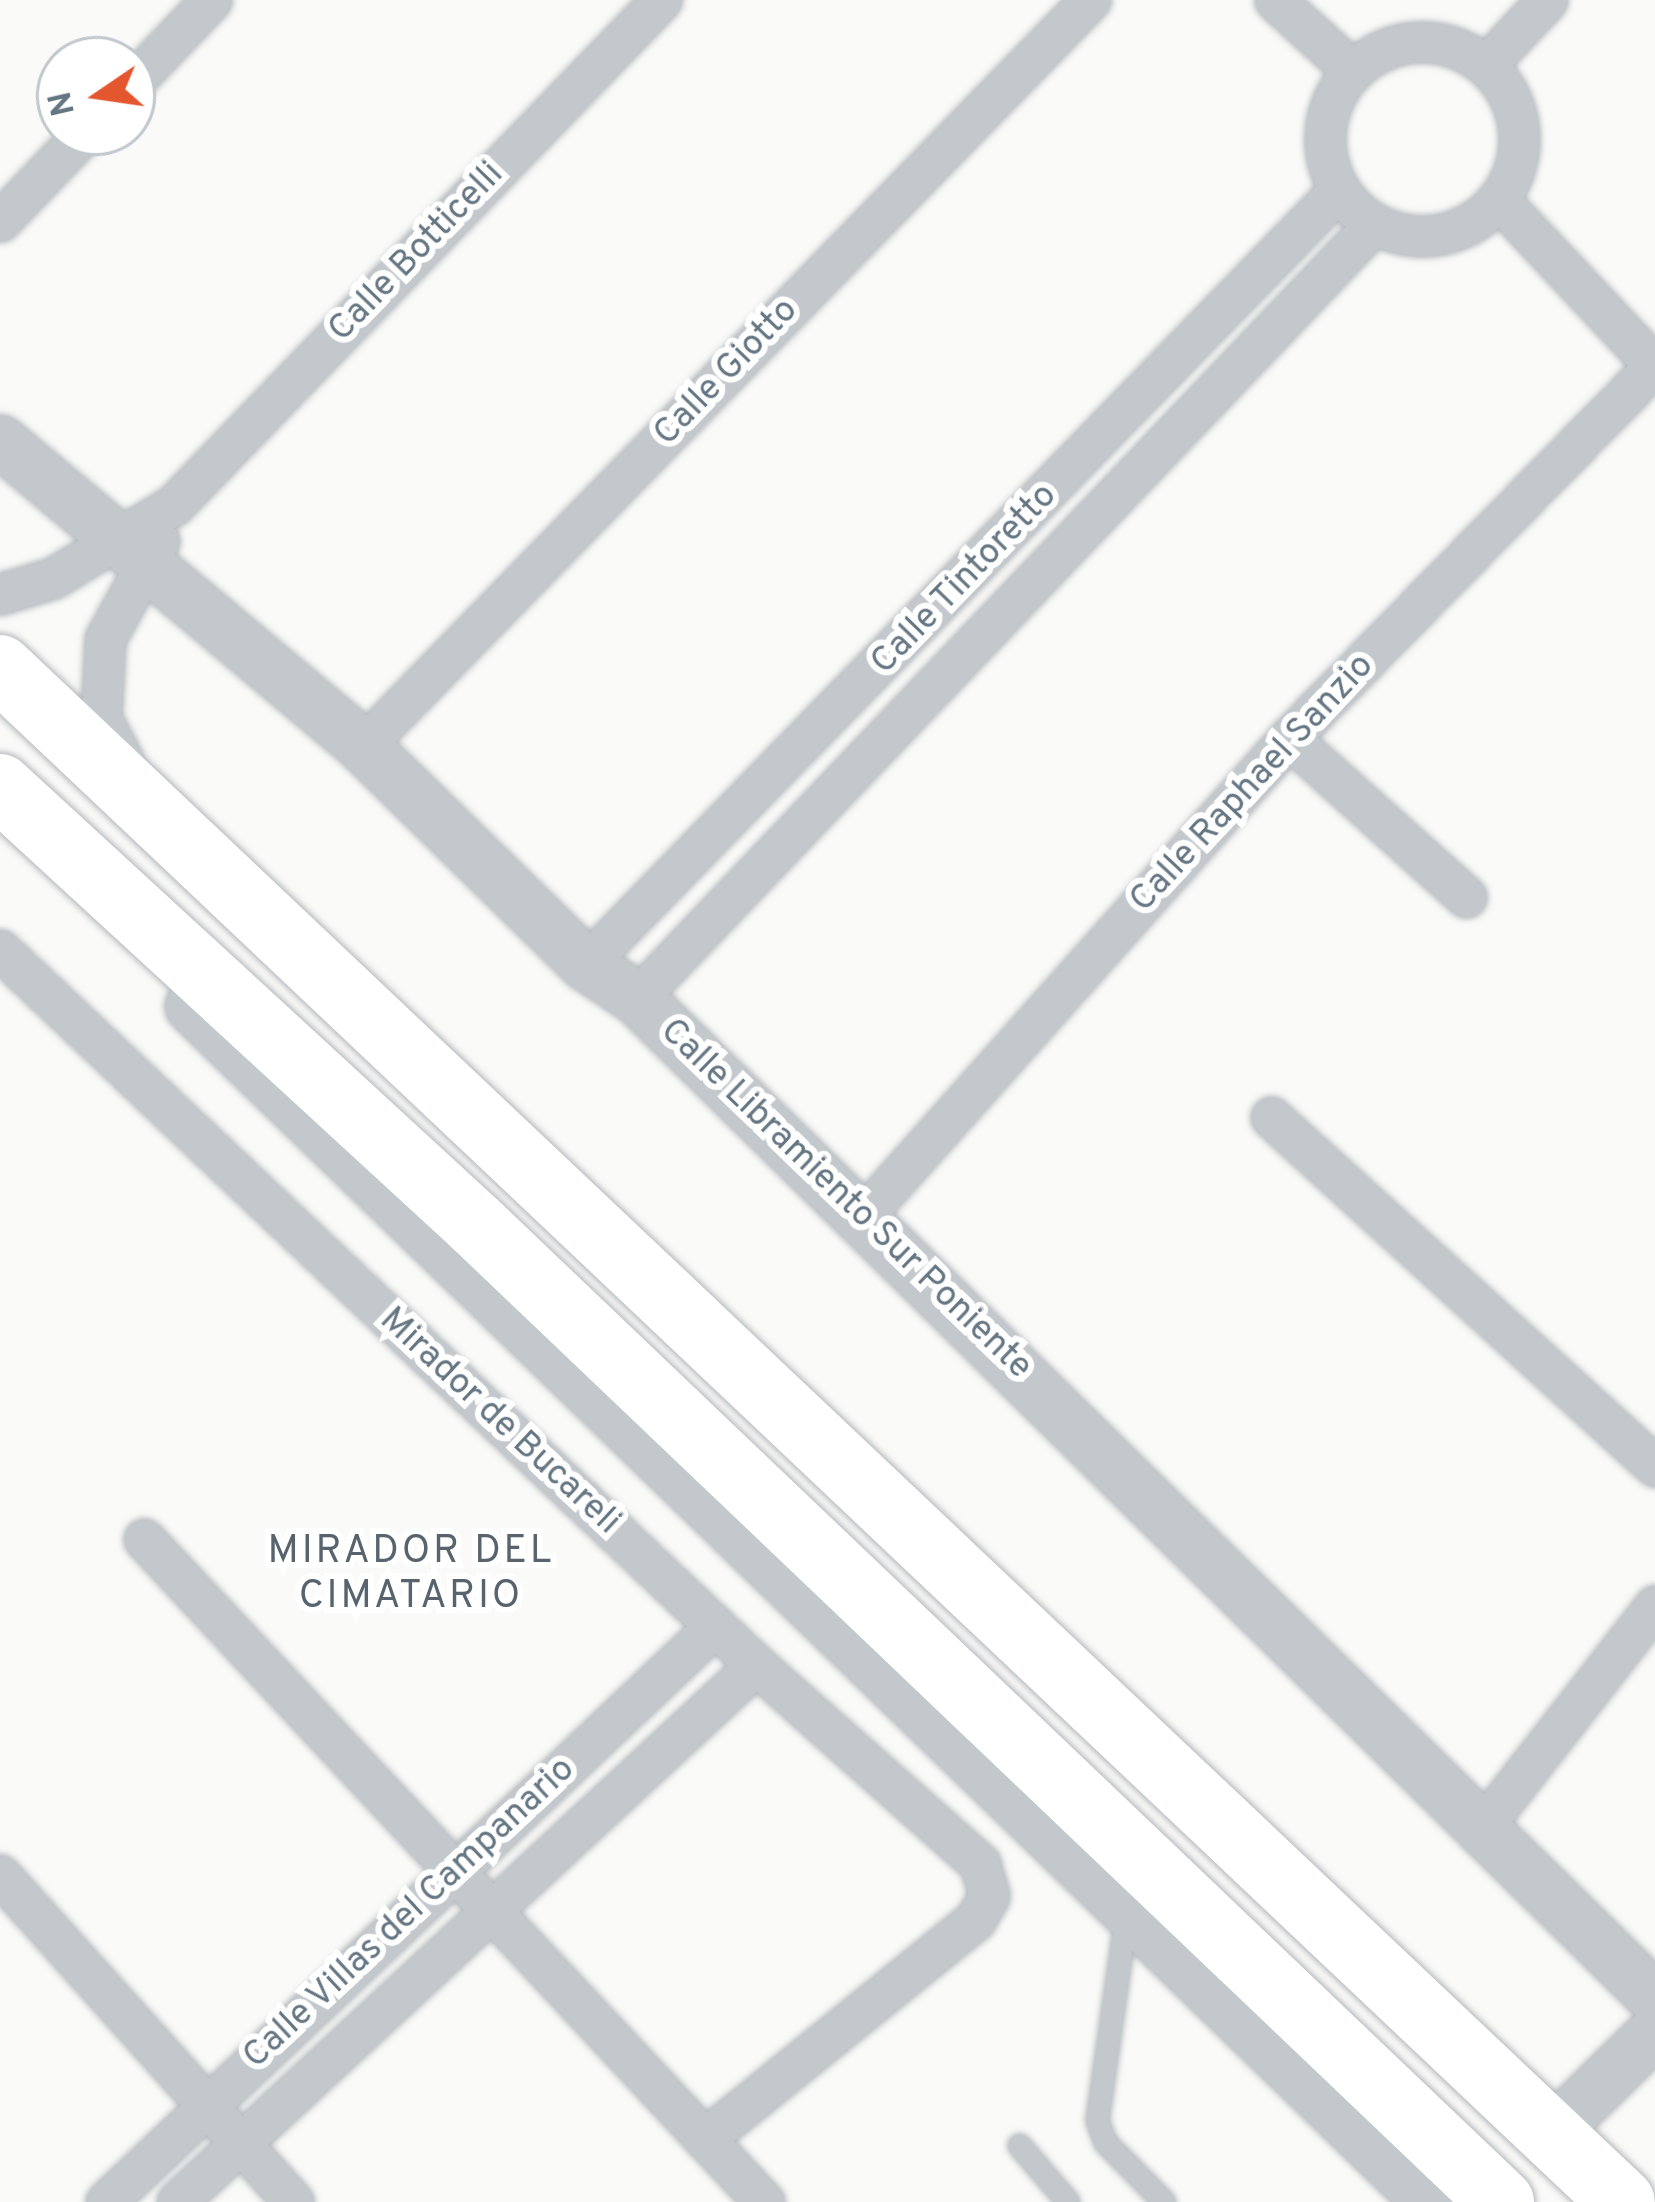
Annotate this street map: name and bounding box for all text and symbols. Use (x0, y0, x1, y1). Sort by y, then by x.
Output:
north arrow (36, 36, 156, 156)
text: N (41, 87, 87, 120)
street label: Calle Botticelli (320, 154, 514, 352)
street label: Calle Giotto (646, 290, 808, 456)
street label: Calle Tintoretto (862, 475, 1068, 685)
street label: Calle Raphael Sanzio (1122, 646, 1384, 922)
street label: Calle Libramiento Sur Poniente (650, 1011, 1040, 1389)
street label: Mirador de Bucareli (370, 1299, 628, 1545)
district label: MIRADOR DEL CIMATARIO (267, 1531, 555, 1622)
street label: Calle Villas del Campanario (235, 1749, 585, 2079)

